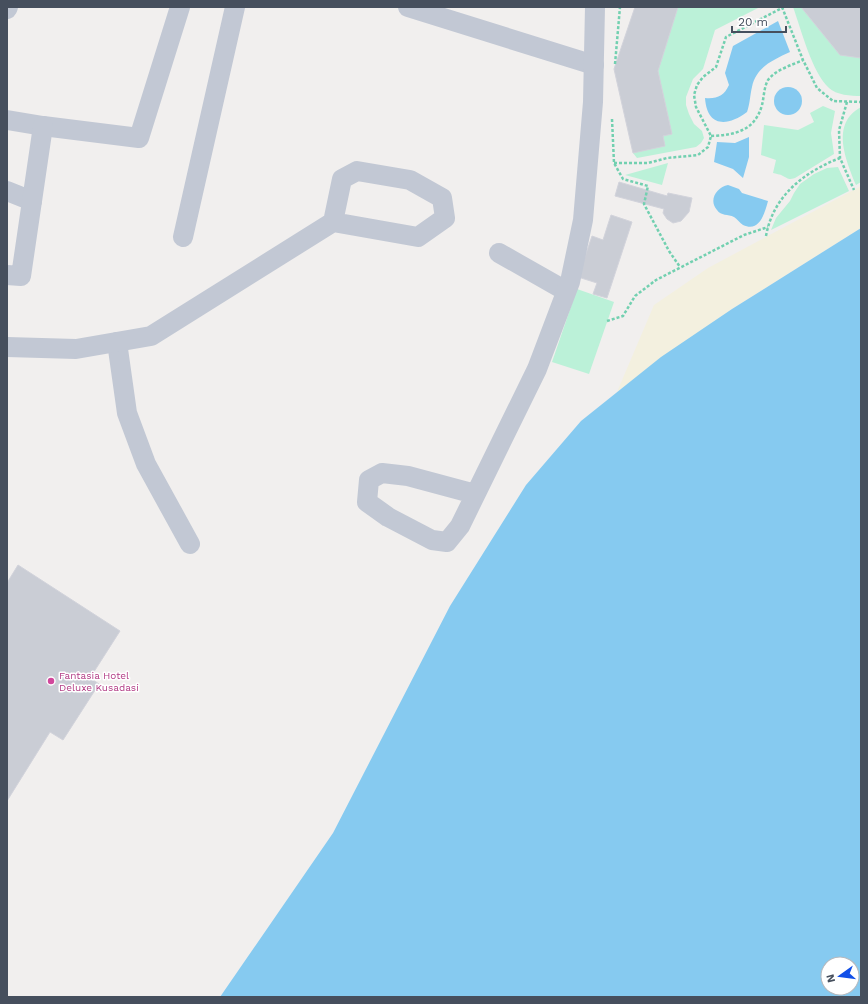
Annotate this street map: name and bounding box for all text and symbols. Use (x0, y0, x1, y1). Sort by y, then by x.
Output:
scale bar (732, 8, 786, 34)
text: 20 m (738, 15, 768, 29)
place label: Fantasia Hotel Deluxe Kusadasi (59, 670, 139, 693)
marker: Fantasia Hotel Deluxe Kusadasi (46, 676, 56, 686)
north arrow (820, 956, 860, 996)
text: N (823, 973, 838, 984)

